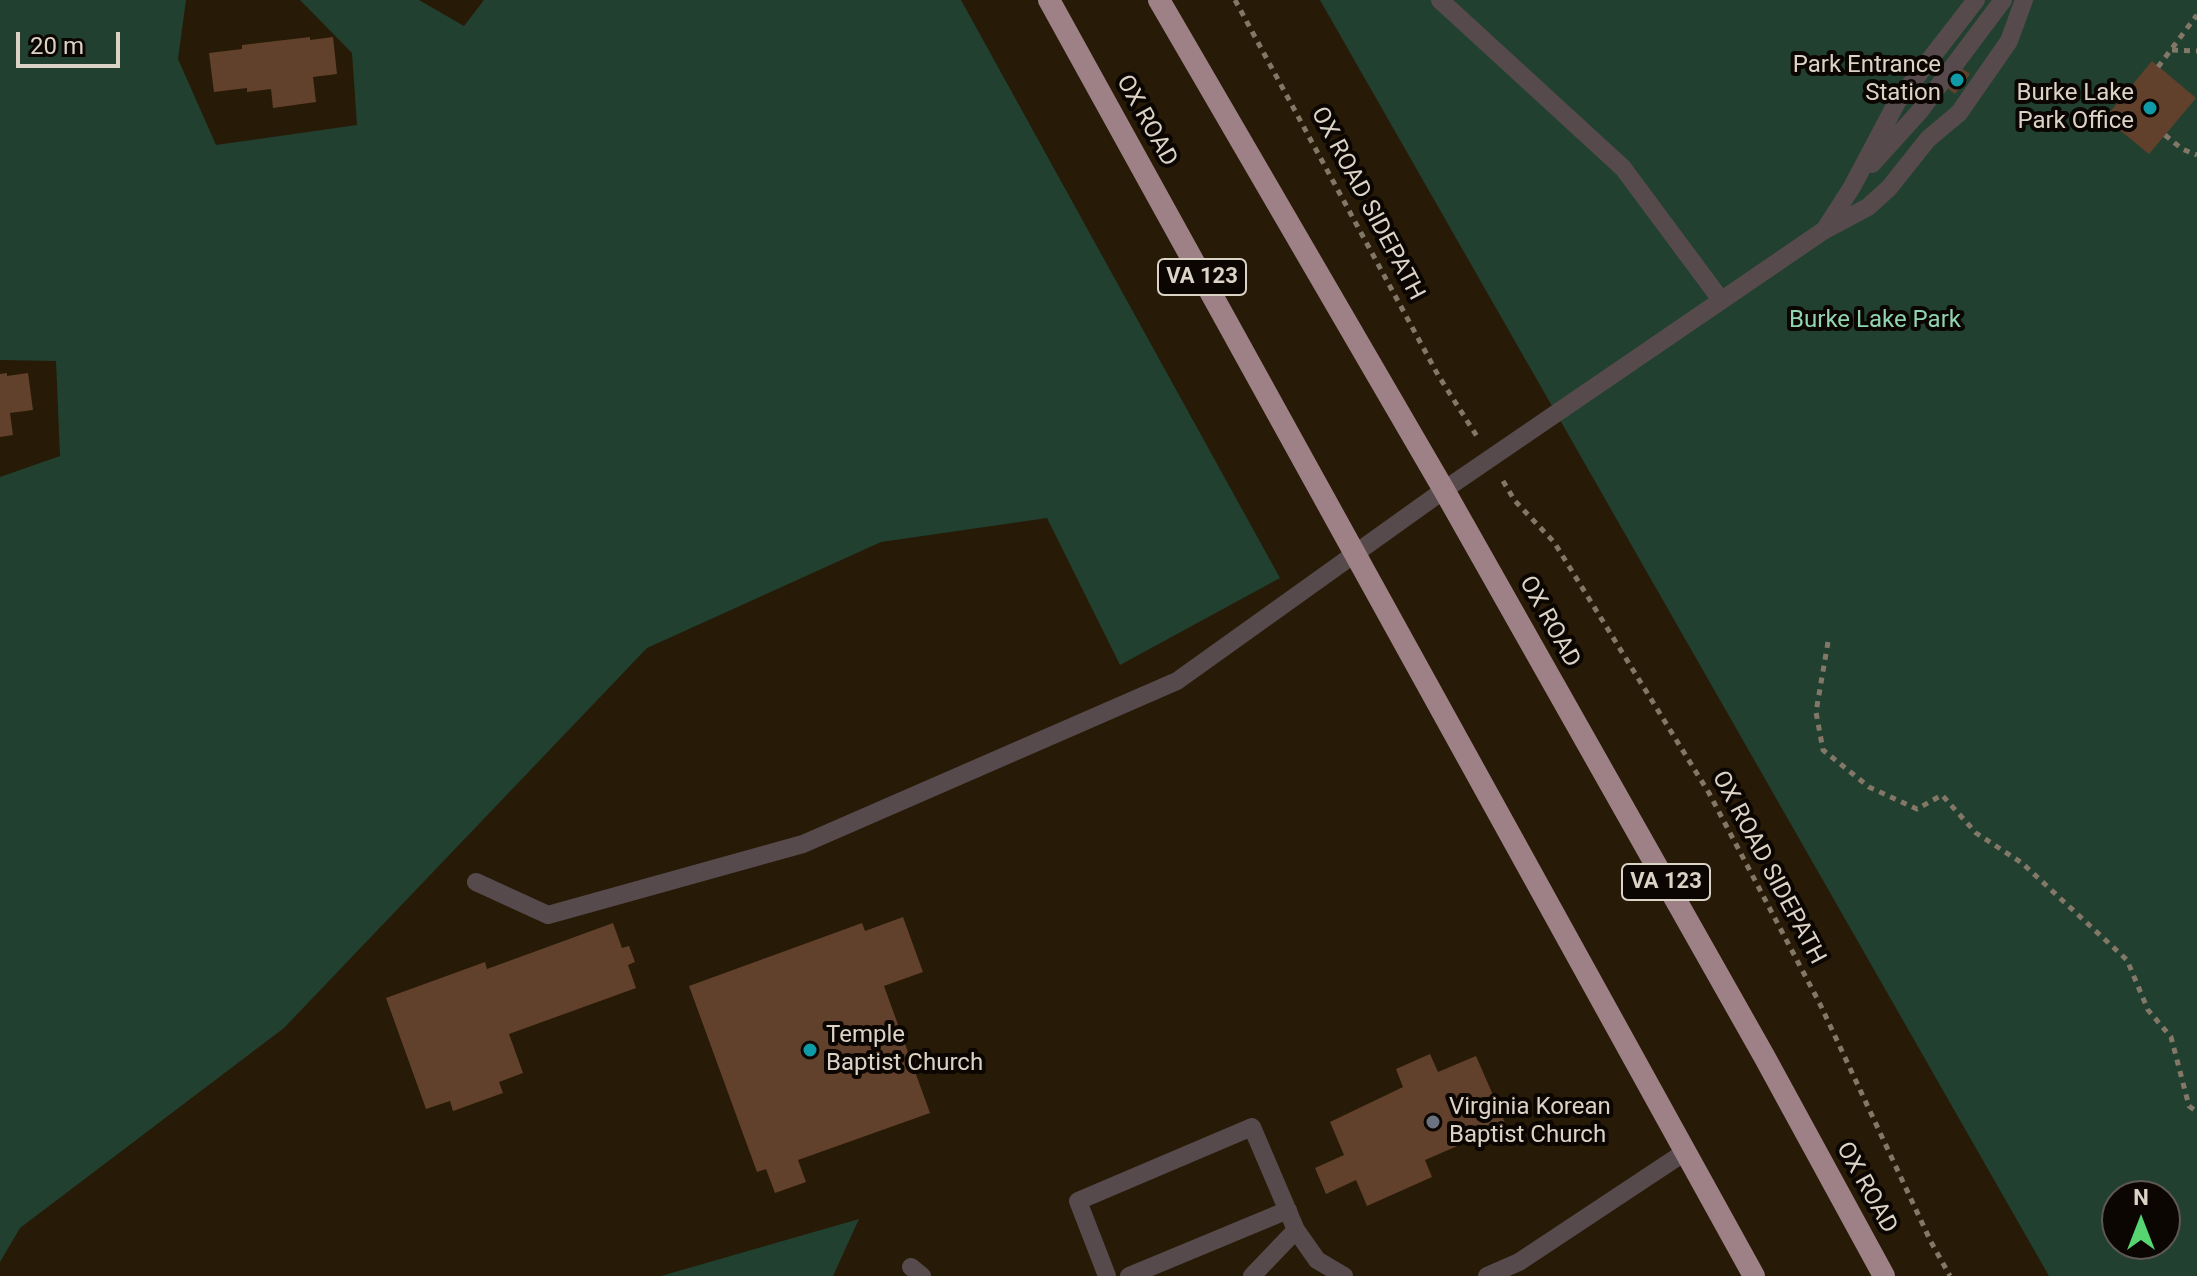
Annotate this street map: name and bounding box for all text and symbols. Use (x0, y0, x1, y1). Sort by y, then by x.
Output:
scale bar (20, 16, 124, 66)
text: 20 m (30, 32, 84, 60)
place label: Park Entrance Station (1793, 52, 1941, 108)
street label: OX ROAD (1109, 70, 1183, 172)
marker: Park Entrance Station (1948, 71, 1966, 89)
place label: Burke Lake Park Office (2016, 80, 2134, 136)
marker: Burke Lake Park Office (2141, 99, 2159, 117)
street label: OX ROAD SIDEPATH (1304, 102, 1430, 306)
road number: VA 123 (1158, 259, 1246, 295)
park label: Burke Lake Park (1789, 307, 1961, 335)
street label: OX ROAD (1512, 571, 1586, 673)
street label: OX ROAD SIDEPATH (1705, 766, 1831, 970)
road number: VA 123 (1622, 864, 1710, 900)
place label: Temple Baptist Church (826, 1022, 983, 1078)
marker: Temple Baptist Church (801, 1041, 819, 1059)
place label: Virginia Korean Baptist Church (1449, 1094, 1611, 1150)
marker: Virginia Korean Baptist Church (1424, 1113, 1442, 1131)
street label: OX ROAD (1829, 1137, 1903, 1239)
north arrow (2101, 1180, 2181, 1260)
text: N (2133, 1185, 2149, 1210)

